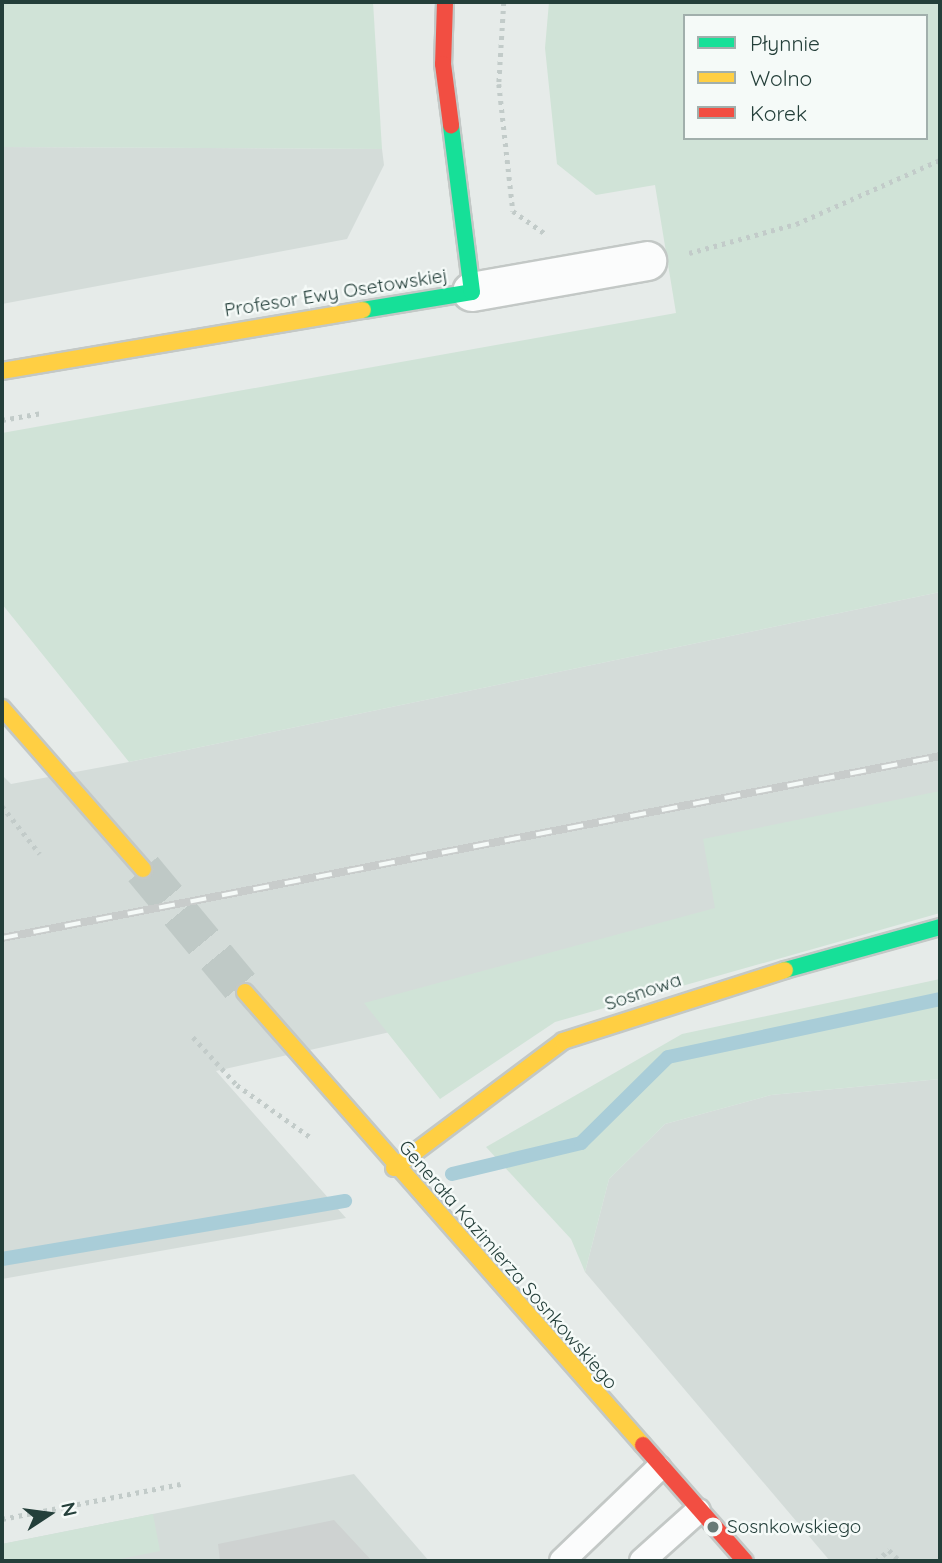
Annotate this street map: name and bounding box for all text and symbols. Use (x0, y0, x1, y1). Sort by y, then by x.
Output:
legend (683, 14, 928, 140)
text: Płynnie (750, 30, 820, 56)
text: Wolno (750, 65, 812, 91)
text: Korek (750, 100, 807, 126)
street label: Profesor Ewy Osetowskiej (223, 264, 449, 322)
street label: Sosnowa (602, 968, 684, 1016)
street label: Generała Kazimierza Sosnkowskiego (394, 1136, 622, 1394)
north arrow (14, 1479, 84, 1549)
text: N (56, 1500, 83, 1519)
place label: Sosnkowskiego (727, 1516, 861, 1538)
marker: Sosnkowskiego (705, 1519, 721, 1535)

